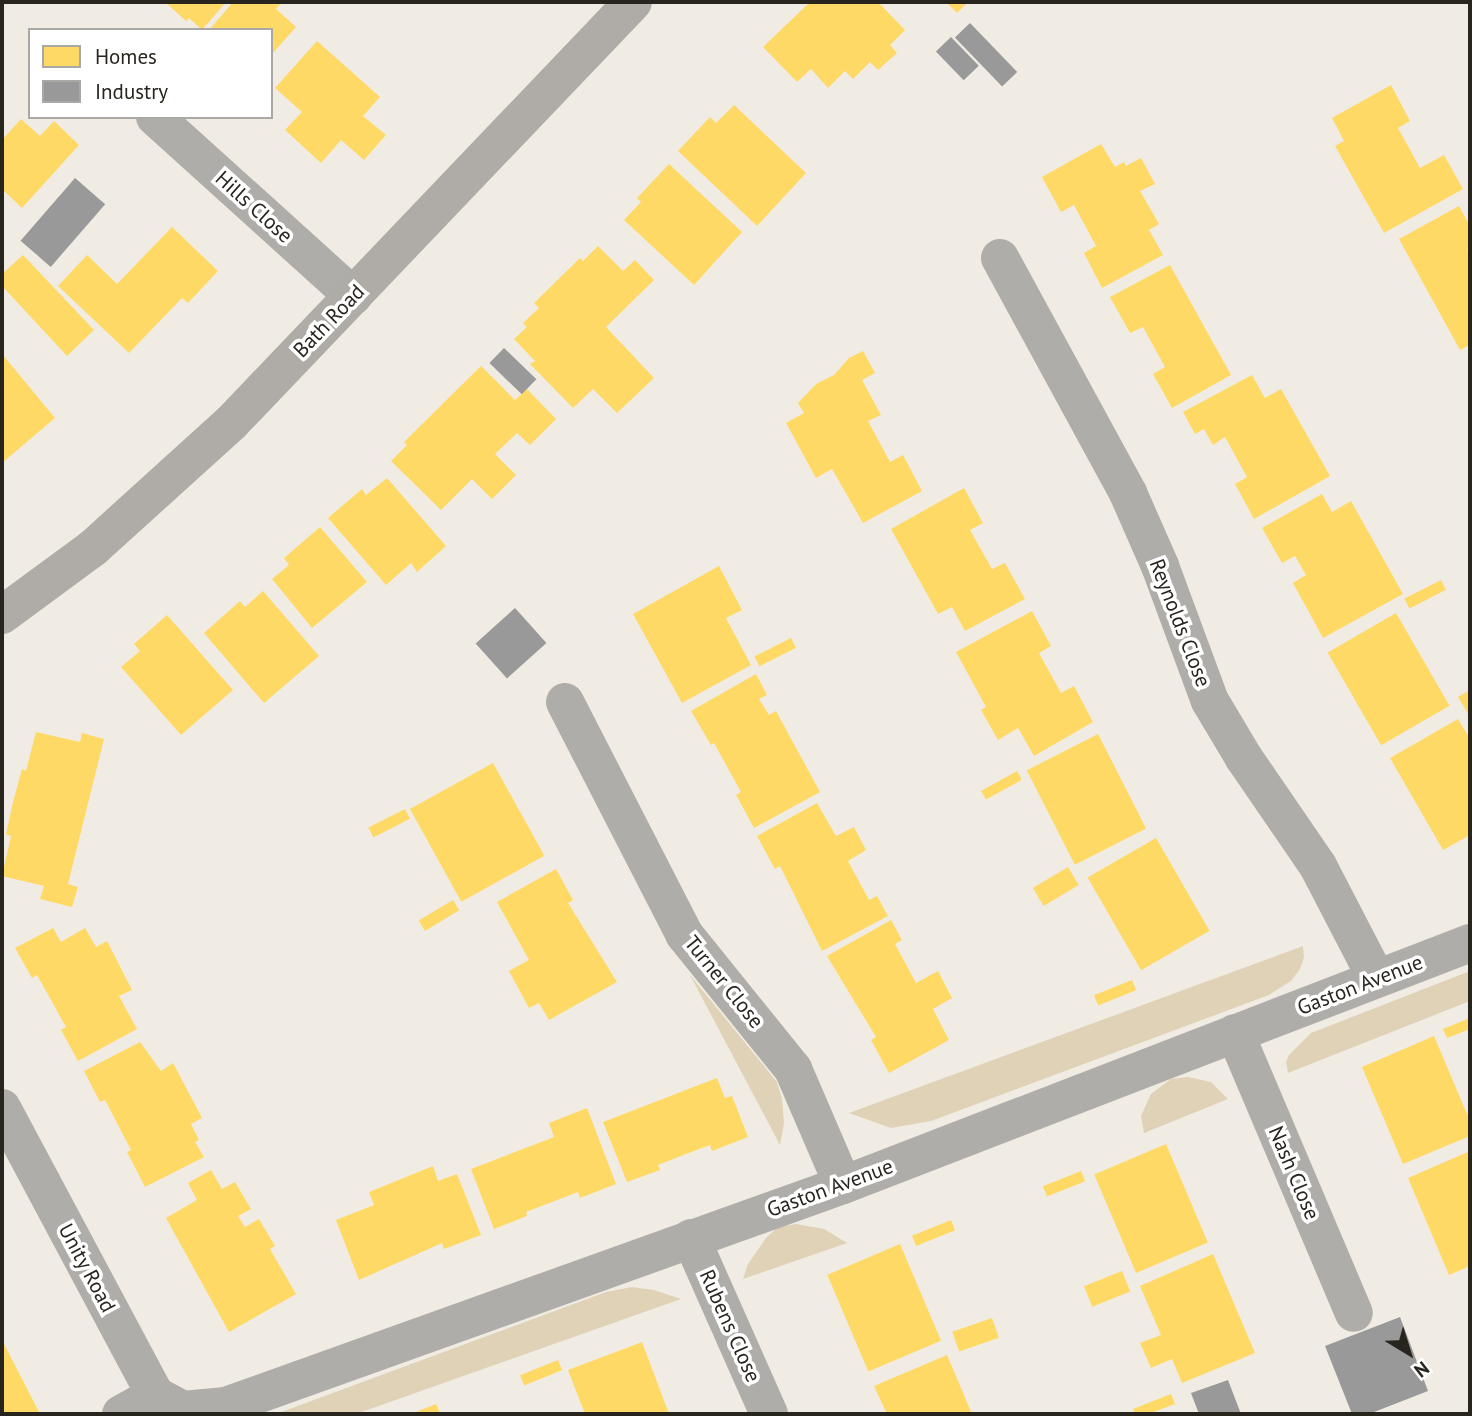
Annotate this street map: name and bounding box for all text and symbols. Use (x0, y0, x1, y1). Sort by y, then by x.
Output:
legend (28, 28, 273, 119)
text: Homes (95, 43, 157, 70)
text: Industry (95, 78, 168, 105)
street label: Hills Close (210, 166, 298, 248)
street label: Bath Road (288, 279, 370, 363)
street label: Reynolds Close (1144, 555, 1216, 691)
street label: Turner Close (679, 931, 769, 1033)
street label: Gaston Avenue (1293, 949, 1427, 1021)
street label: Nash Close (1263, 1122, 1325, 1224)
street label: Gaston Avenue (763, 1153, 897, 1223)
street label: Unity Road (53, 1219, 121, 1317)
street label: Rubens Close (694, 1266, 766, 1386)
north arrow (1374, 1318, 1444, 1388)
text: N (1410, 1356, 1434, 1383)

